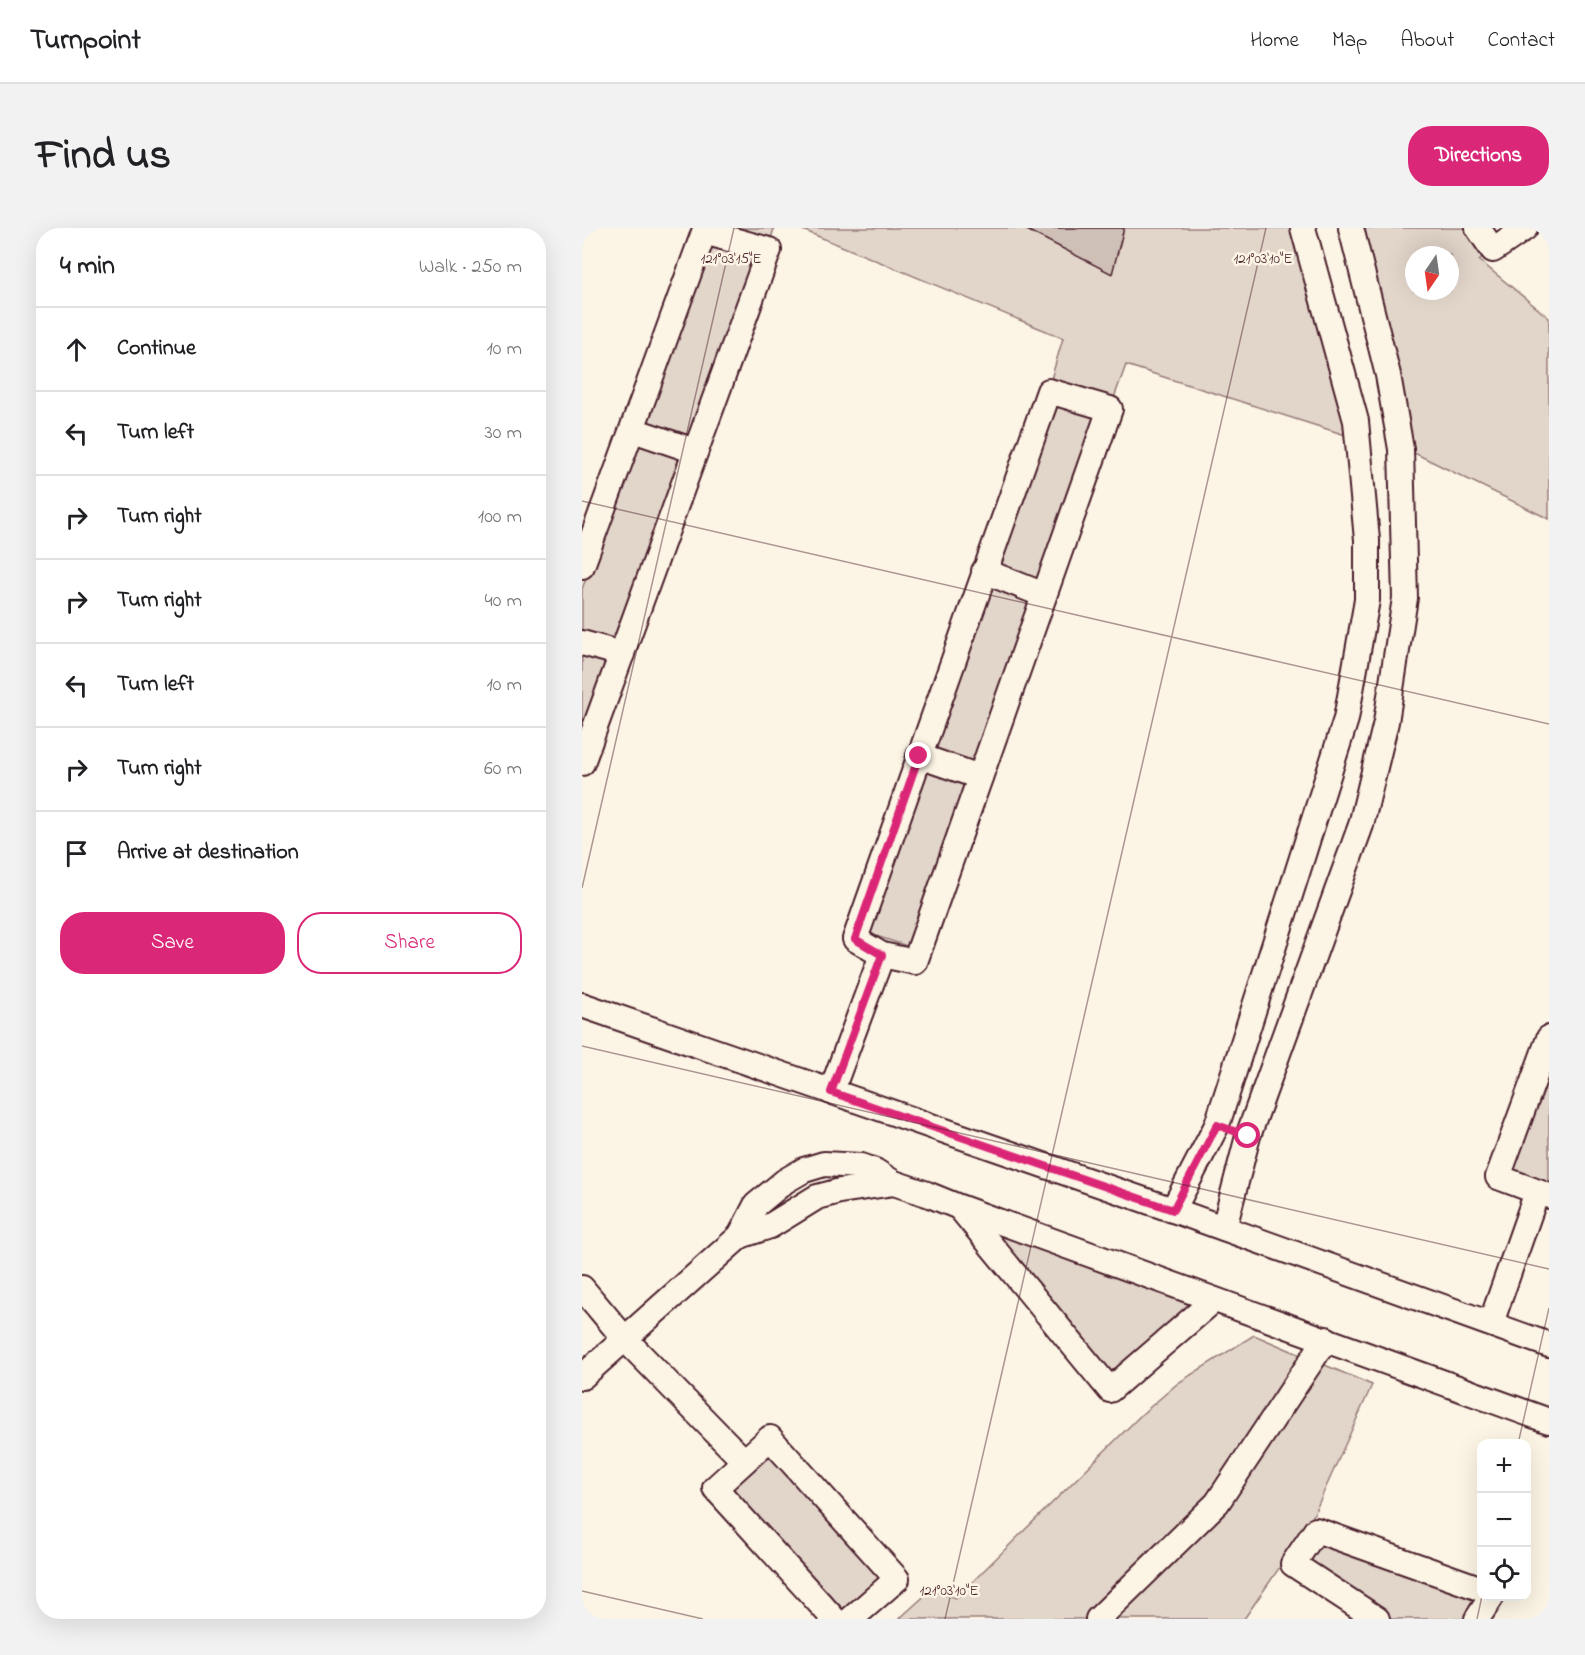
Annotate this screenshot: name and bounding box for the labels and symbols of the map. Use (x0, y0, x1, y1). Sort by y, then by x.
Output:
north arrow (1405, 246, 1459, 300)
text: 121°03'15"E (700, 248, 762, 270)
text: 121°03'10"E (1233, 248, 1293, 270)
route end (905, 742, 931, 768)
route start (1234, 1122, 1260, 1148)
text: 121°03'10"E (919, 1580, 979, 1602)

